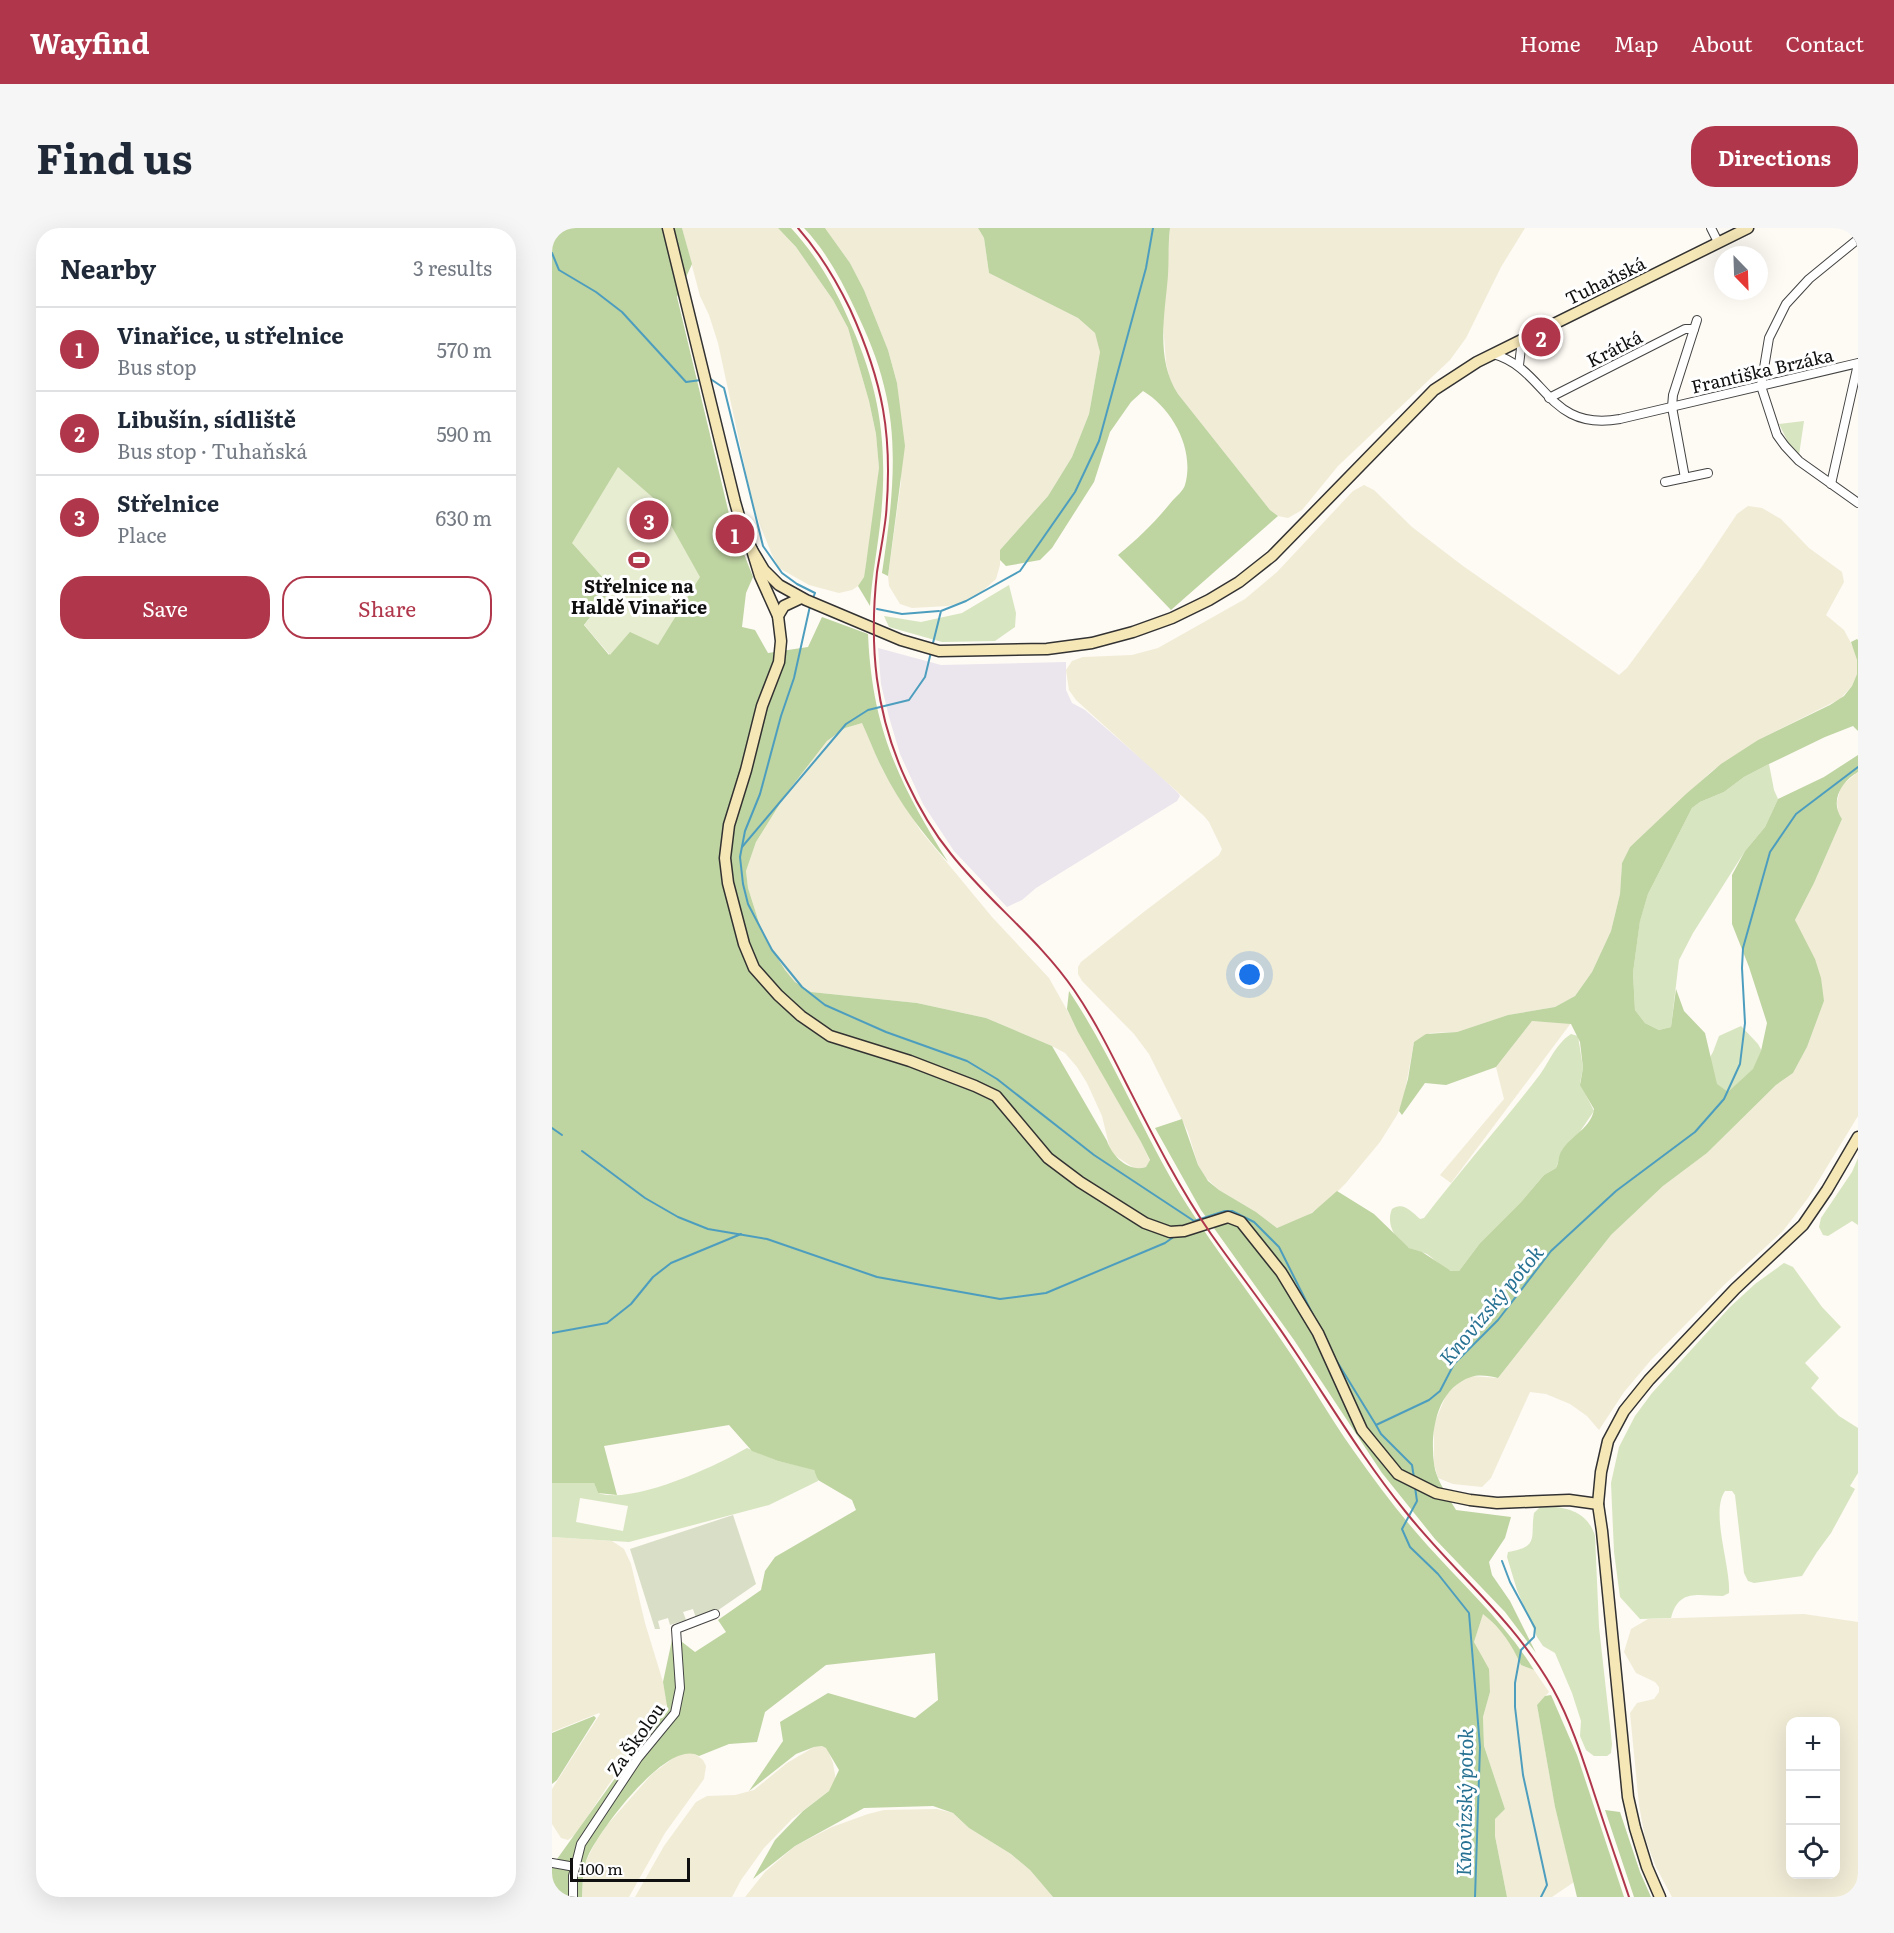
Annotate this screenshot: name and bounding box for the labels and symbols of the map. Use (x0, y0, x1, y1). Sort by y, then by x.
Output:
north arrow (1714, 246, 1768, 300)
street label: Tuhaňská (1560, 249, 1650, 311)
pin: 2 (1522, 314, 1560, 360)
street label: Krátká (1582, 322, 1647, 373)
street label: Františka Brzáka (1688, 340, 1836, 399)
pin: 3 (630, 498, 668, 542)
pin: 1 (716, 512, 754, 556)
sports icon: Střelnice na Haldě Vinařice (627, 548, 651, 572)
place label: Střelnice na Haldě Vinařice (571, 572, 707, 620)
your location (1235, 960, 1264, 989)
water label: Knovízský potok (1431, 1238, 1549, 1370)
street label: Za Školou (600, 1697, 670, 1781)
water label: Knovízský potok (1447, 1728, 1479, 1876)
scale bar (570, 1855, 690, 1882)

